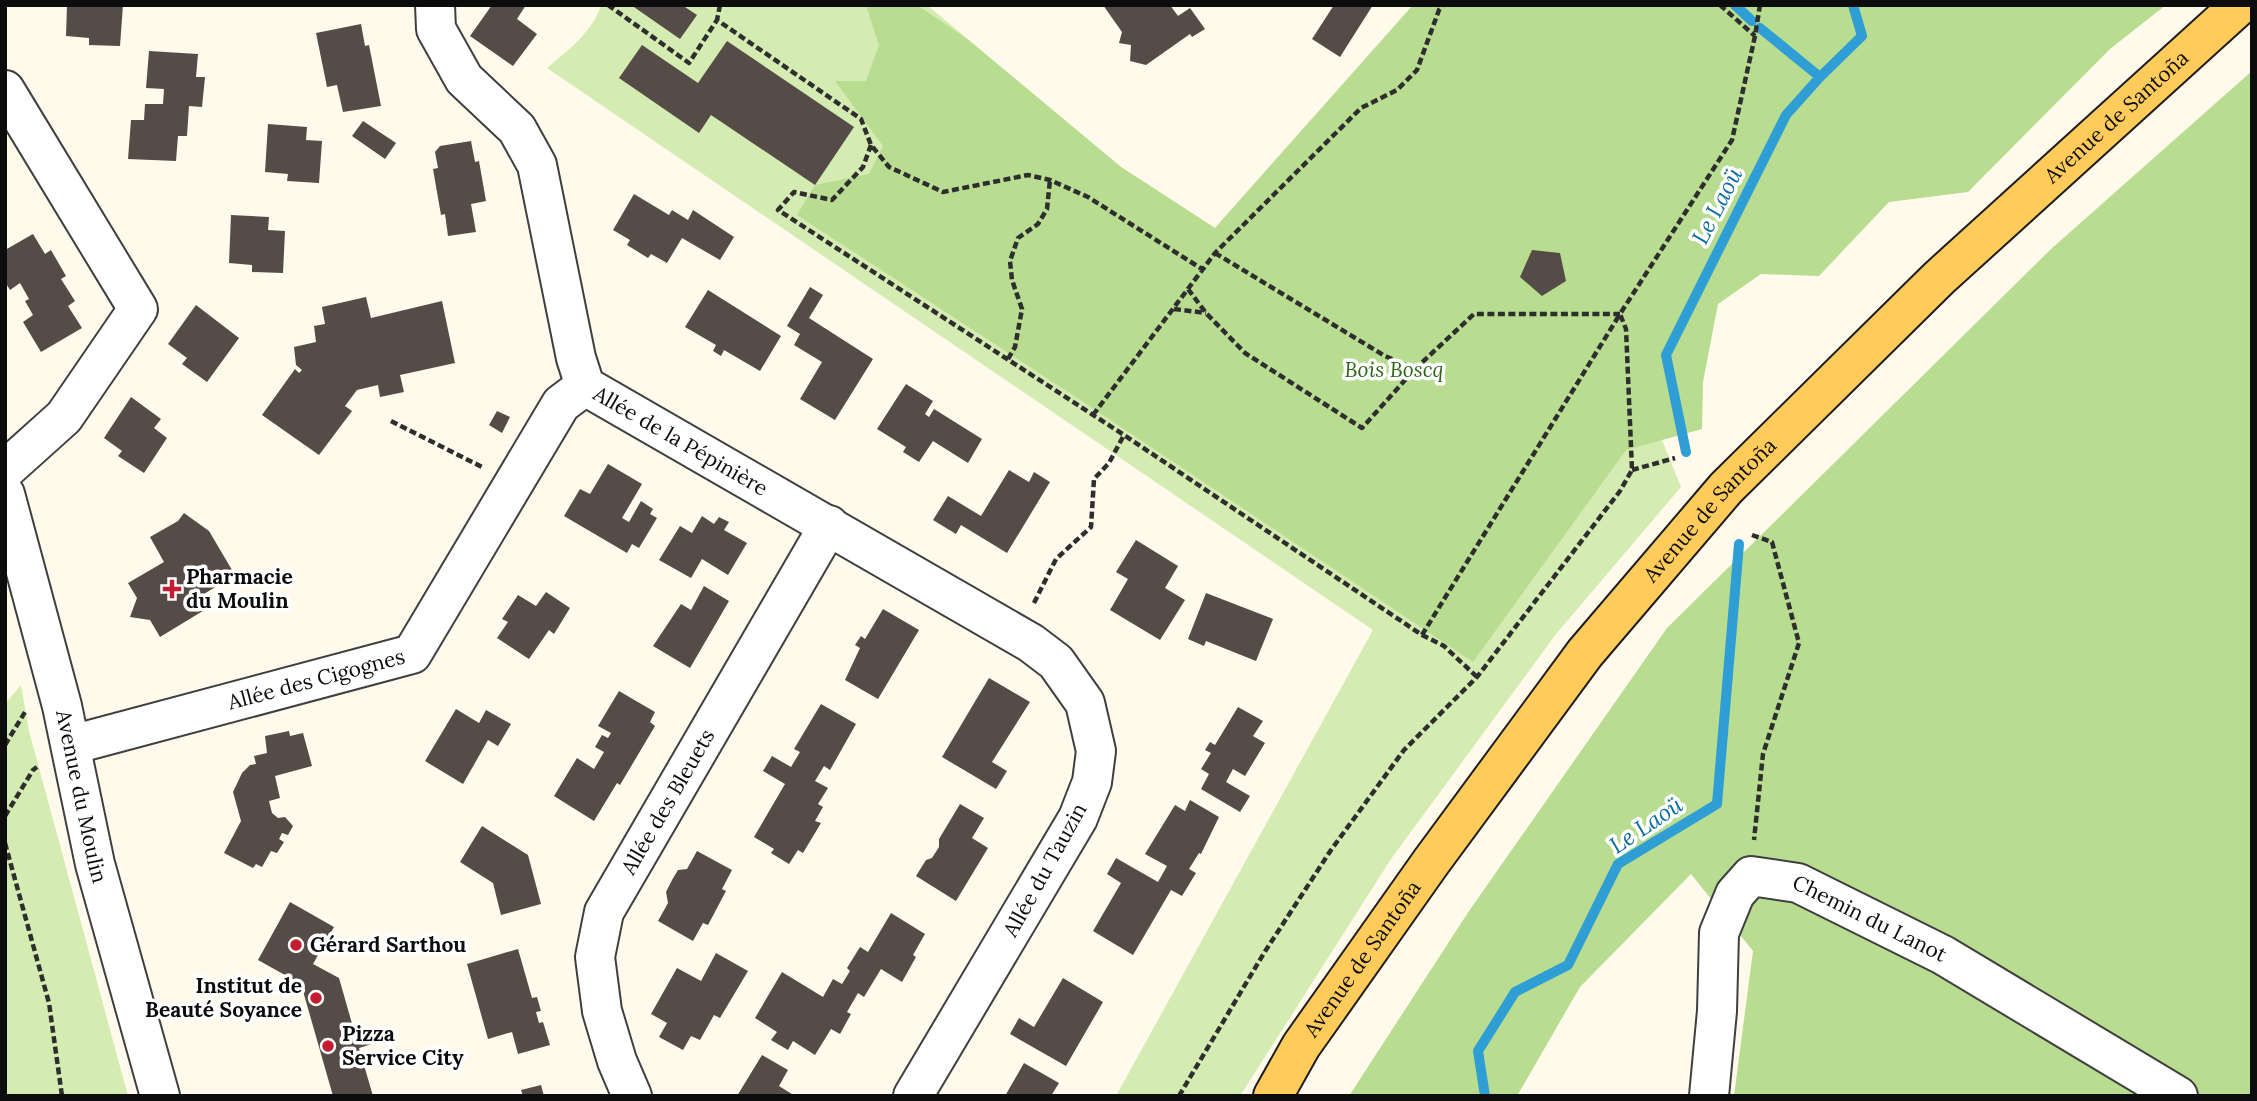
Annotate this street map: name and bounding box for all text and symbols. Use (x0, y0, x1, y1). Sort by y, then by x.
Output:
street label: Avenue de Santoña (2038, 44, 2194, 190)
water label: Le Laoü (1685, 162, 1748, 249)
park label: Bois Boscq (1345, 356, 1444, 383)
street label: Allée de la Pépinière (588, 379, 773, 502)
street label: Avenue de Santoña (1637, 432, 1782, 589)
place label: Pharmacie du Moulin (186, 563, 293, 614)
marker: Pharmacie du Moulin (164, 581, 180, 597)
street label: Allée des Cigognes (224, 643, 408, 716)
street label: Avenue du Moulin (50, 707, 114, 886)
street label: Allée des Bleuets (614, 724, 720, 880)
water label: Le Laoü (1604, 789, 1688, 859)
street label: Allée du Tauzin (996, 798, 1093, 942)
street label: Chemin du Lanot (1788, 868, 1952, 968)
street label: Avenue de Santoña (1297, 875, 1427, 1043)
place label: Gérard Sarthou (310, 931, 466, 958)
marker: Gérard Sarthou (288, 937, 304, 953)
place label: Institut de Beauté Soyance (145, 972, 302, 1023)
marker: Institut de Beauté Soyance (308, 990, 324, 1006)
place label: Pizza Service City (342, 1020, 464, 1071)
marker: Pizza Service City (320, 1038, 336, 1054)

